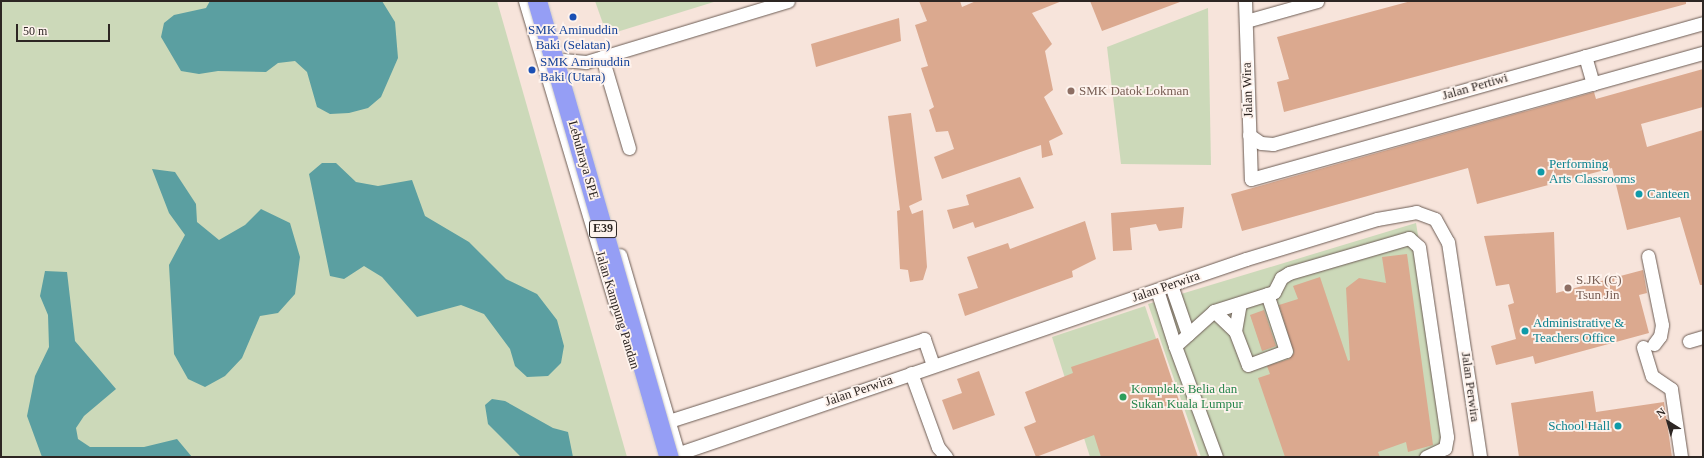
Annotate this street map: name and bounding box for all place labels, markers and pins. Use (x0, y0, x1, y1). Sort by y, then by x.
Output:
marker: SMK Aminuddin Baki (Selatan) (568, 12, 578, 22)
place label: SMK Aminuddin Baki (Selatan) (528, 23, 618, 54)
place label: SMK Aminuddin Baki (Utara) (540, 55, 631, 86)
marker: SMK Aminuddin Baki (Utara) (527, 65, 537, 75)
place label: SMK Datok Lokman (1079, 83, 1189, 99)
marker: SMK Datok Lokman (1066, 86, 1076, 96)
place label: Performing Arts Classrooms (1549, 157, 1635, 188)
marker: Performing Arts Classrooms (1536, 167, 1546, 177)
place label: Canteen (1647, 186, 1690, 202)
marker: Canteen (1634, 189, 1644, 199)
place label: S.JK (C) Tsun Jin (1576, 273, 1622, 304)
marker: S.JK (C) Tsun Jin (1563, 283, 1573, 293)
place label: Administrative & Teachers Office (1533, 316, 1624, 347)
marker: Administrative & Teachers Office (1520, 326, 1530, 336)
place label: Kompleks Belia dan Sukan Kuala Lumpur (1131, 382, 1243, 413)
marker: Kompleks Belia dan Sukan Kuala Lumpur (1118, 392, 1128, 402)
place label: School Hall (1548, 418, 1610, 434)
marker: School Hall (1613, 421, 1623, 431)

